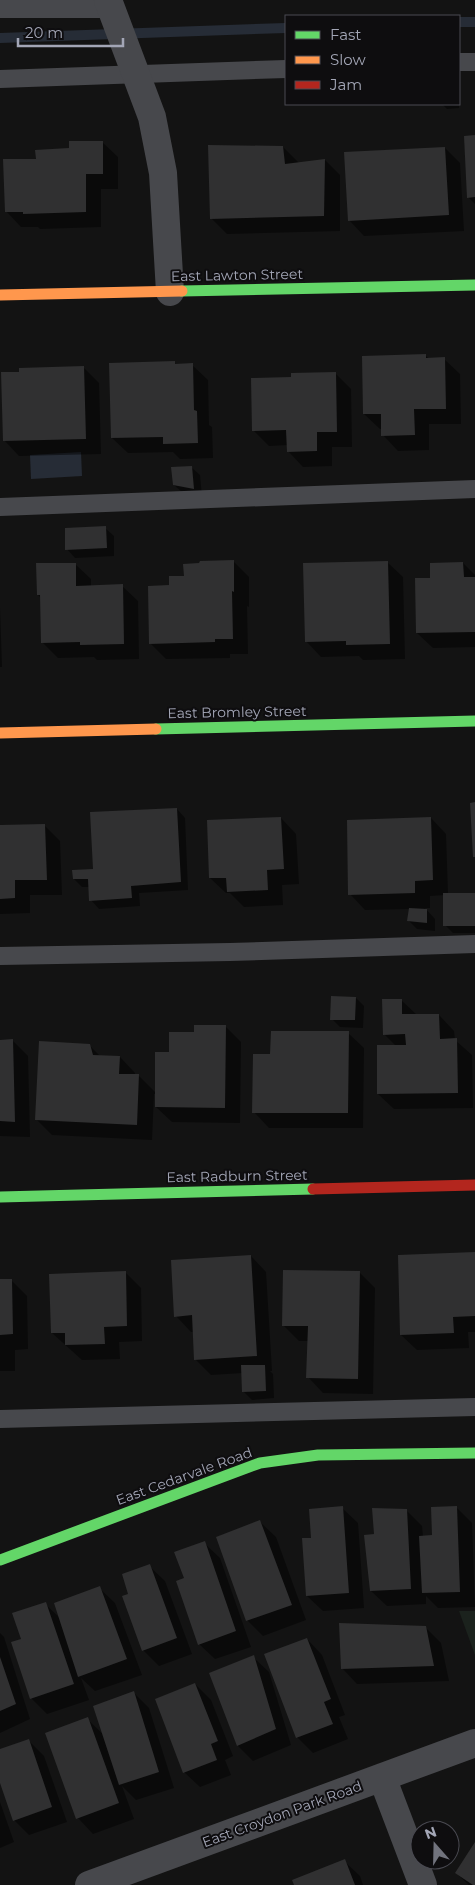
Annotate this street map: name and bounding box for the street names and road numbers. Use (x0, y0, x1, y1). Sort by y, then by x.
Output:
street label: East Lawton Street (171, 265, 304, 285)
street label: East Bromley Street (167, 702, 307, 722)
street label: East Radburn Street (166, 1166, 308, 1186)
street label: East Cedarvale Road (114, 1443, 254, 1509)
street label: East Croydon Park Road (200, 1777, 364, 1851)

